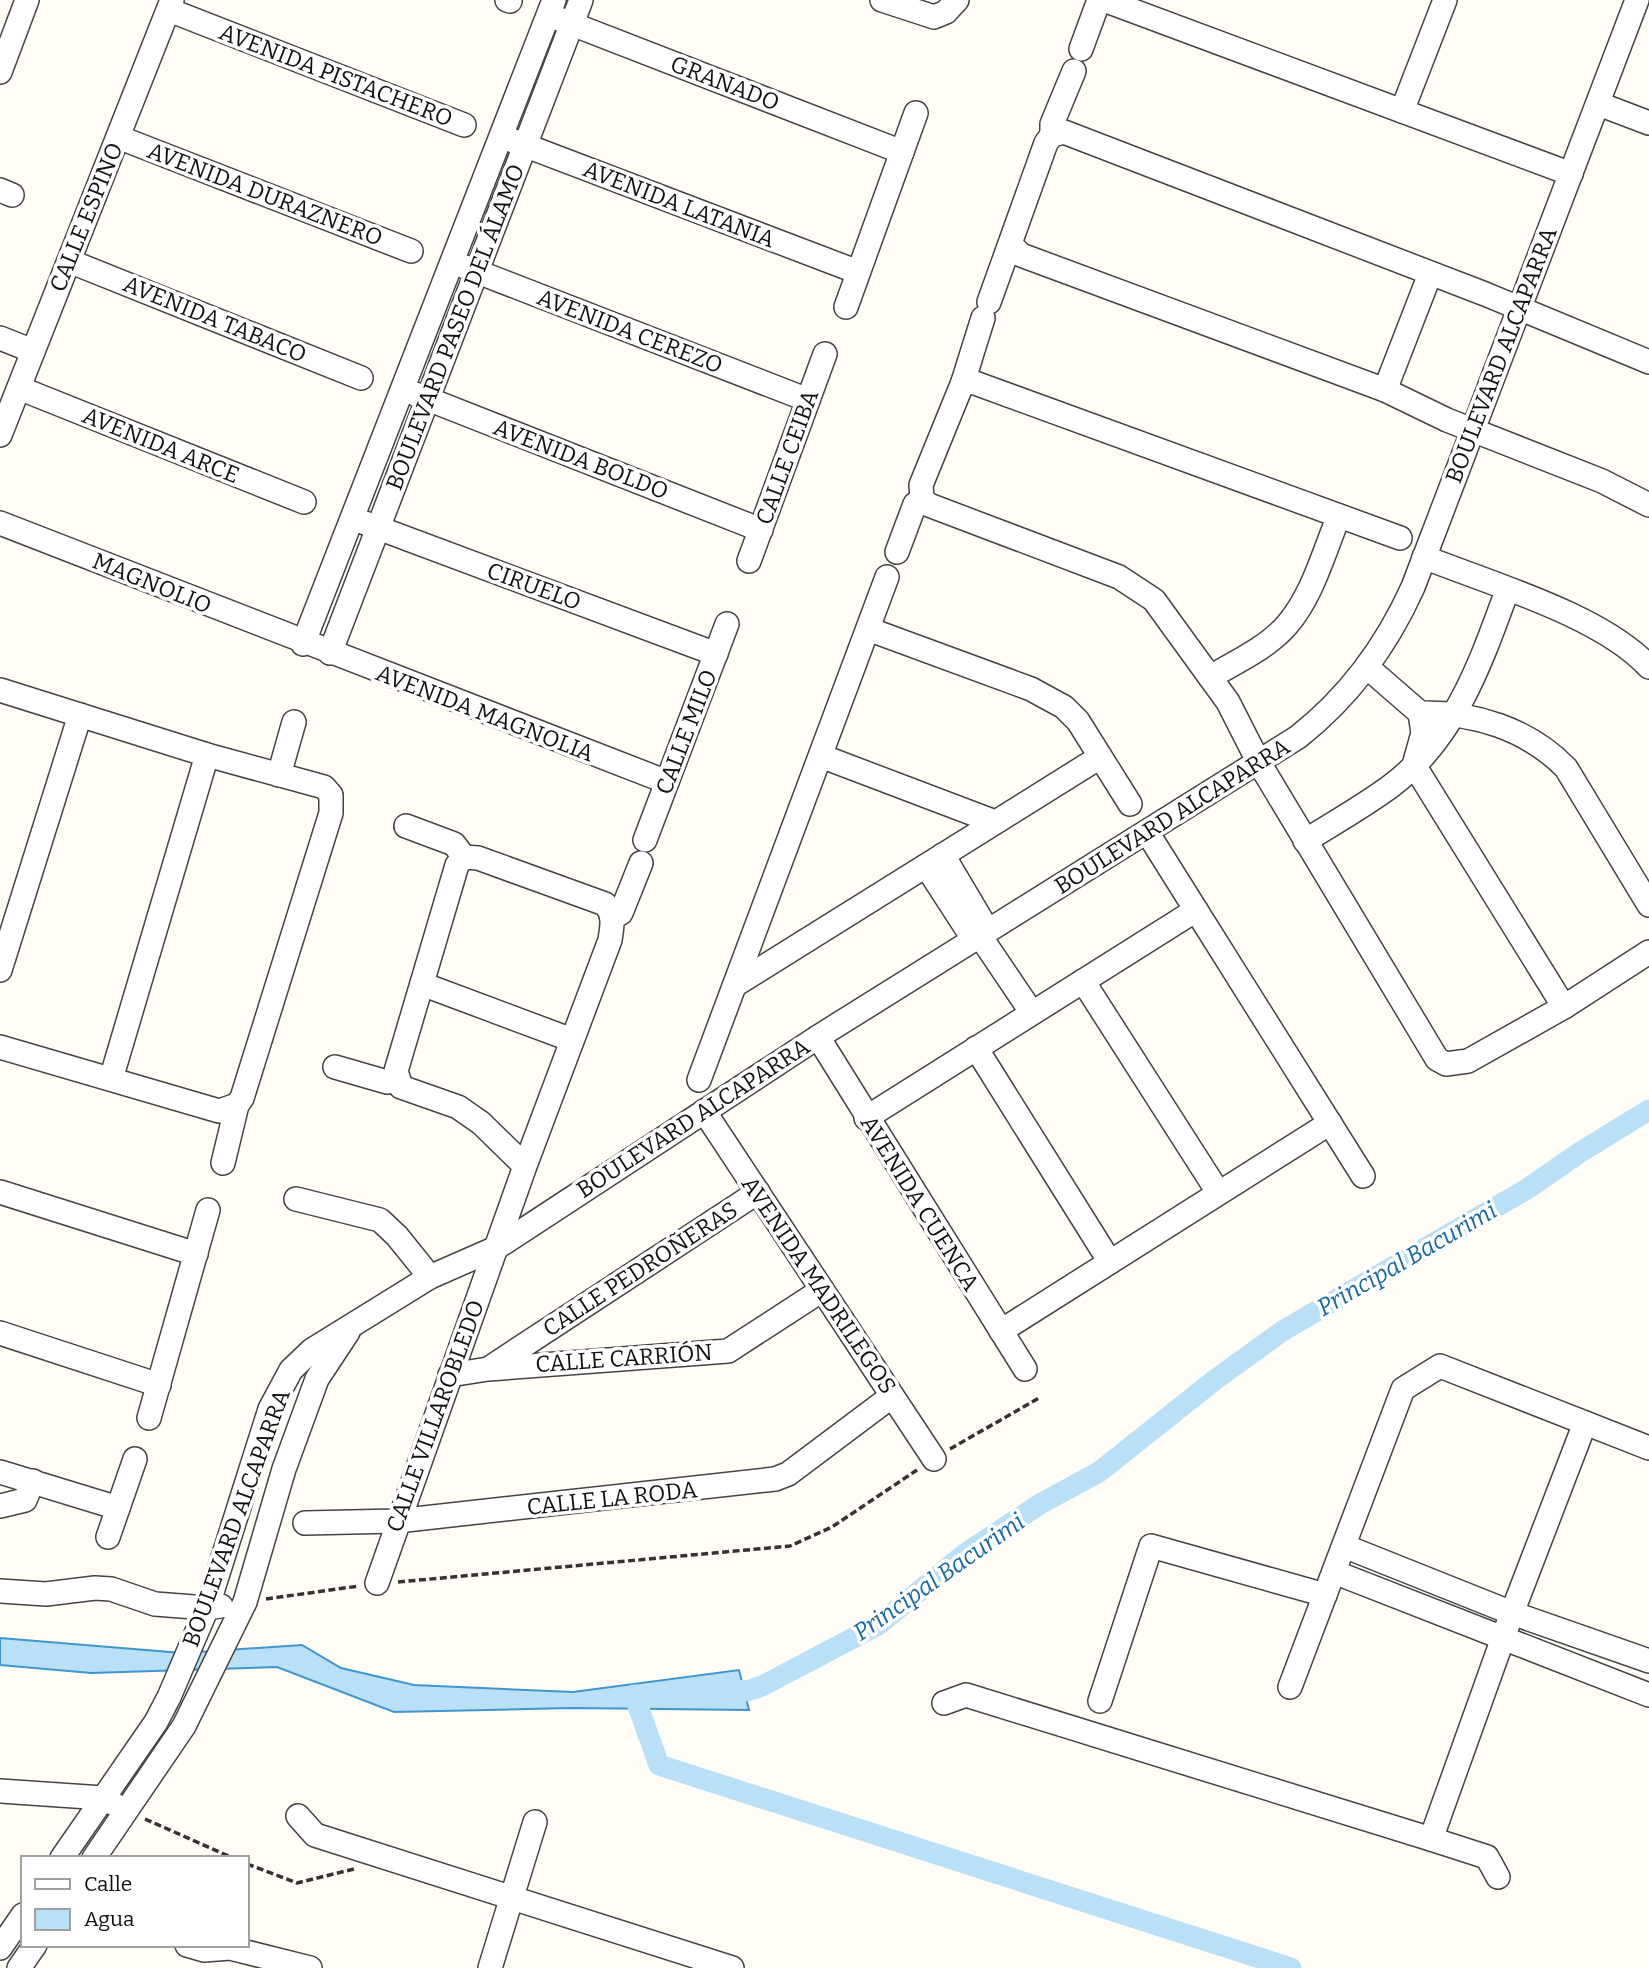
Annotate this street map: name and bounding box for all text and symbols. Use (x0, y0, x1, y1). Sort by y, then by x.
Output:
street label: AVENIDA PISTACHERO (215, 18, 457, 132)
street label: GRANADO (667, 49, 783, 117)
street label: AVENIDA DURAZNERO (143, 136, 387, 252)
street label: CALLE ESPINO (43, 138, 129, 296)
street label: AVENIDA LATANIA (579, 155, 779, 254)
street label: BOULEVARD PASEO DEL ÁLAMO (380, 160, 530, 494)
street label: BOULEVARD ALCAPARRA (1439, 222, 1563, 487)
street label: AVENIDA TABACO (119, 269, 311, 369)
street label: AVENIDA CEREZO (533, 283, 727, 379)
street label: CALLE CEIBA (750, 385, 825, 528)
street label: AVENIDA ARCE (79, 401, 243, 489)
street label: AVENIDA BOLDO (490, 413, 672, 505)
street label: MAGNOLIO (88, 546, 216, 620)
street label: CIRUELO (483, 556, 585, 616)
street label: AVENIDA MAGNOLIA (372, 658, 599, 768)
street label: CALLE MILO (649, 666, 723, 798)
street label: BOULEVARD ALCAPARRA (1049, 732, 1295, 900)
street label: BOULEVARD ALCAPARRA (571, 1032, 815, 1204)
street label: AVENIDA CUENCA (855, 1110, 986, 1297)
street label: AVENIDA MADRILEGOS (736, 1171, 902, 1399)
street label: CALLE PEDROÑERAS (537, 1196, 743, 1342)
water label: Principal Bacurimi (1312, 1196, 1502, 1322)
street label: CALLE VILLAROBLEDO (380, 1296, 490, 1536)
street label: CALLE CARRIÓN (535, 1338, 713, 1378)
street label: BOULEVARD ALCAPARRA (176, 1385, 296, 1651)
street label: CALLE LA RODA (525, 1475, 699, 1521)
water label: Principal Bacurimi (848, 1507, 1030, 1647)
legend (21, 1856, 248, 1947)
text: Calle (84, 1871, 132, 1897)
text: Agua (84, 1906, 135, 1932)

